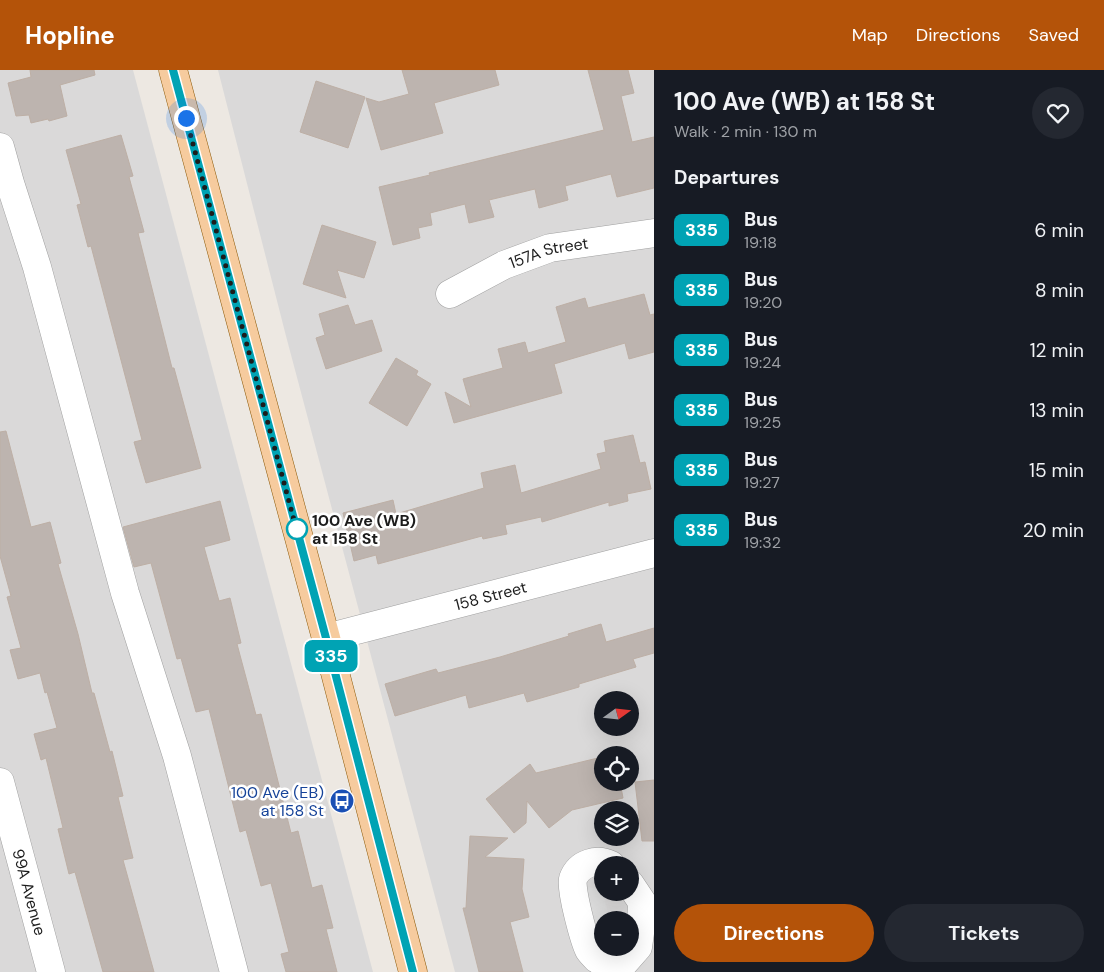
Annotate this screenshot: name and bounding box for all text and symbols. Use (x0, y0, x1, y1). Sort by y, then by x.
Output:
text: Hopline (25, 20, 115, 51)
text: Map (852, 23, 888, 47)
text: Directions (916, 23, 1001, 47)
text: Saved (1029, 23, 1079, 47)
text: 100 Ave (WB) at 158 St (674, 86, 935, 117)
button: heart (1032, 87, 1084, 139)
your location (174, 106, 199, 131)
text: Walk · 2 min · 130 m (674, 121, 817, 142)
text: Departures (674, 165, 779, 190)
text: Bus (744, 207, 778, 232)
text: 335 (685, 218, 718, 242)
text: 6 min (1035, 218, 1084, 243)
street label: 157A Street (506, 232, 590, 273)
text: 19:18 (744, 232, 777, 253)
text: Bus (744, 267, 778, 292)
text: 335 (685, 278, 718, 302)
text: 8 min (1035, 278, 1084, 303)
text: 19:20 (744, 292, 782, 313)
text: Bus (744, 327, 778, 352)
text: 335 (685, 338, 718, 362)
text: 12 min (1030, 338, 1084, 363)
text: 19:24 (744, 352, 781, 373)
text: Bus (744, 387, 778, 412)
text: 335 (685, 398, 718, 422)
text: 13 min (1029, 398, 1084, 423)
text: 19:25 (744, 412, 781, 433)
text: Bus (744, 447, 778, 472)
text: 335 (685, 458, 718, 482)
text: 15 min (1029, 458, 1084, 483)
text: 19:27 (744, 472, 780, 493)
text: Bus (744, 507, 778, 532)
place label: 100 Ave (WB) at 158 St (312, 510, 416, 549)
marker: 100 Ave (WB) at 158 St (286, 518, 308, 540)
text: 335 (685, 518, 718, 542)
text: 20 min (1023, 518, 1084, 543)
text: 19:32 (744, 532, 781, 553)
street label: 158 Street (452, 576, 529, 615)
line badge: 335 (302, 640, 360, 672)
text: 335 (315, 644, 347, 668)
north arrow (594, 691, 639, 736)
map controls (594, 691, 639, 956)
button: locate (594, 746, 639, 791)
place label: 100 Ave (EB) at 158 St (231, 782, 324, 821)
bus stop icon: 100 Ave (EB) at 158 St (329, 788, 355, 814)
button: layers (594, 801, 639, 846)
street label: 99A Avenue (8, 847, 51, 938)
button: + (594, 856, 639, 901)
button: Directions (674, 904, 874, 962)
button: Tickets (884, 904, 1084, 962)
button: − (594, 911, 639, 956)

